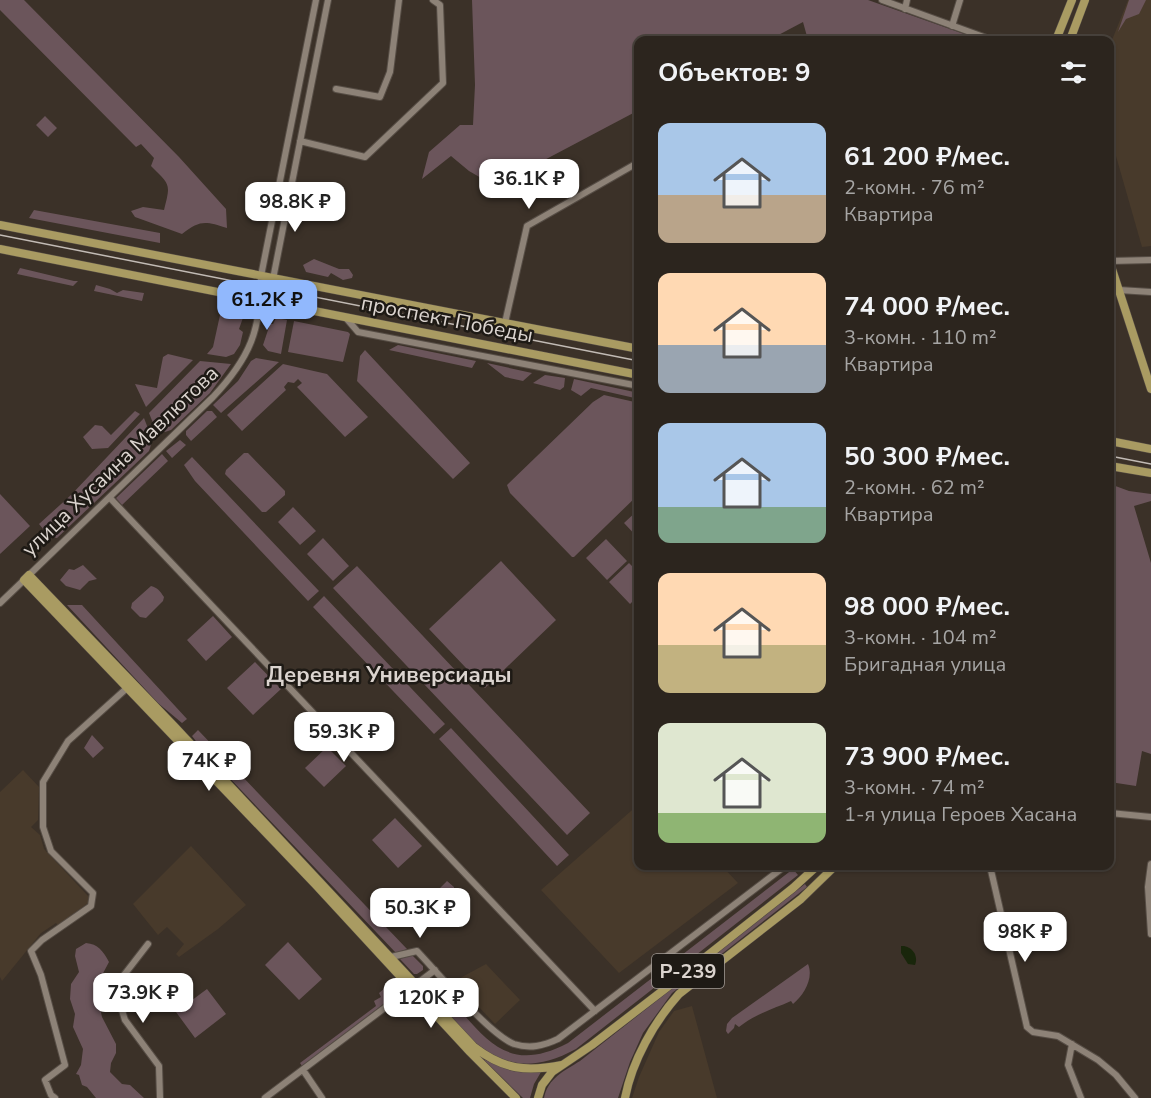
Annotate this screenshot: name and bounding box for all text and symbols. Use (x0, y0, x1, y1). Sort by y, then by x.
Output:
text: Объектов: 9 (658, 55, 811, 90)
icon: filters (1057, 56, 1090, 89)
text: 61 200 ₽/мес. (844, 139, 1010, 174)
icon: home (706, 147, 778, 219)
pin: 36.1K ₽ (474, 159, 584, 210)
text: 36.1K ₽ (493, 165, 565, 192)
text: 2-комн. · 76 m² (844, 174, 985, 201)
pin: 98.8K ₽ (240, 182, 350, 233)
text: 98.8K ₽ (259, 188, 331, 215)
text: Квартира (844, 201, 934, 228)
pin: 61.2K ₽ (212, 280, 322, 331)
text: 61.2K ₽ (231, 286, 303, 313)
street label: проспект Победы (359, 289, 535, 349)
text: 74 000 ₽/мес. (844, 289, 1010, 324)
icon: home (706, 297, 778, 369)
text: 3-комн. · 110 m² (844, 324, 997, 351)
text: Квартира (844, 351, 934, 378)
street label: улица Хусаина Мавлютова (15, 359, 225, 563)
text: 50 300 ₽/мес. (844, 439, 1010, 474)
icon: home (706, 447, 778, 519)
text: 2-комн. · 62 m² (844, 474, 985, 501)
text: Квартира (844, 501, 934, 528)
text: 98 000 ₽/мес. (844, 589, 1010, 624)
icon: home (706, 597, 778, 669)
text: 3-комн. · 104 m² (844, 624, 997, 651)
text: Бригадная улица (844, 651, 1006, 678)
district label: Деревня Универсиады (266, 660, 512, 690)
pin: 59.3K ₽ (289, 712, 399, 763)
text: 59.3K ₽ (308, 718, 380, 745)
text: 73 900 ₽/мес. (844, 739, 1010, 774)
pin: 74K ₽ (167, 741, 251, 792)
text: 74K ₽ (182, 747, 236, 774)
icon: home (706, 747, 778, 819)
text: 3-комн. · 74 m² (844, 774, 985, 801)
text: 1-я улица Героев Хасана (844, 801, 1077, 828)
pin: 50.3K ₽ (365, 888, 475, 939)
text: 50.3K ₽ (384, 894, 456, 921)
pin: 98K ₽ (983, 912, 1067, 963)
text: 98K ₽ (998, 918, 1052, 945)
road number: Р-239 (652, 954, 724, 988)
pin: 73.9K ₽ (88, 973, 198, 1024)
pin: 120K ₽ (382, 978, 480, 1029)
text: 73.9K ₽ (107, 979, 179, 1006)
text: 120K ₽ (398, 984, 464, 1011)

